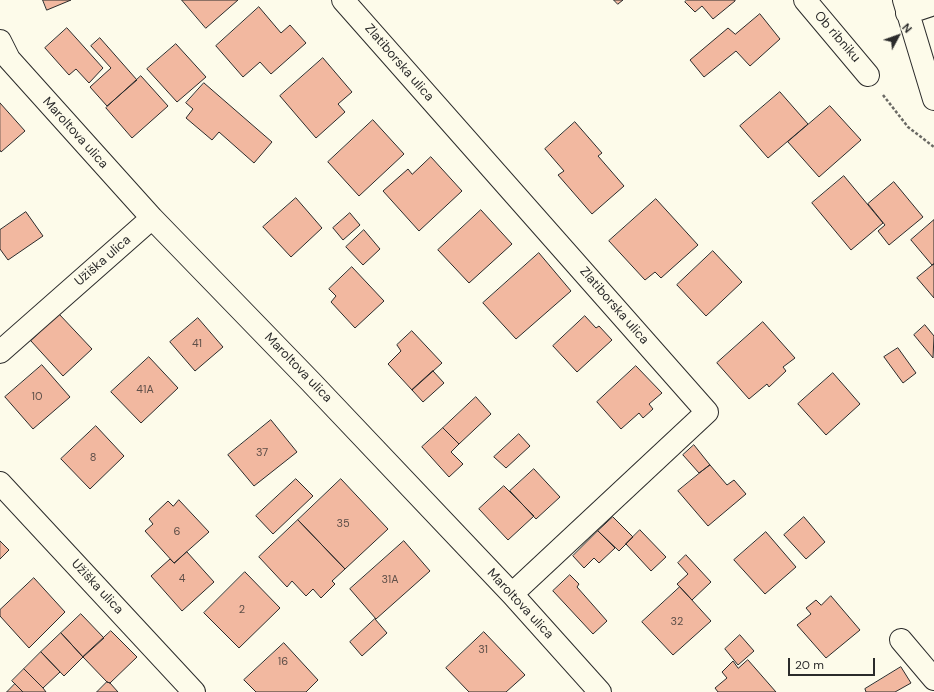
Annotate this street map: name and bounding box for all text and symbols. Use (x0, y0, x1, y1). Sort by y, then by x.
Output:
street label: Ob ribniku (811, 8, 863, 66)
north arrow (878, 16, 918, 56)
street label: Zlatiborska ulica (361, 21, 437, 105)
text: N (899, 21, 915, 36)
street label: Maroltova ulica (39, 94, 111, 172)
street label: Užiška ulica (72, 232, 134, 290)
street label: Zlatiborska ulica (576, 264, 652, 348)
street label: Maroltova ulica (261, 330, 335, 406)
house number: 41 (192, 337, 202, 351)
house number: 41A (136, 383, 154, 397)
house number: 10 (32, 390, 42, 404)
house number: 37 (256, 446, 268, 460)
house number: 8 (90, 451, 96, 465)
house number: 35 (336, 517, 350, 531)
house number: 6 (174, 525, 180, 539)
street label: Užiška ulica (68, 556, 126, 618)
street label: Maroltova ulica (483, 566, 557, 642)
house number: 4 (179, 572, 185, 586)
house number: 31A (381, 573, 399, 587)
house number: 2 (239, 603, 245, 617)
house number: 32 (671, 615, 683, 629)
house number: 31 (478, 643, 488, 657)
scale bar (790, 650, 877, 676)
house number: 16 (278, 655, 288, 669)
text: 20 m (795, 657, 824, 673)

